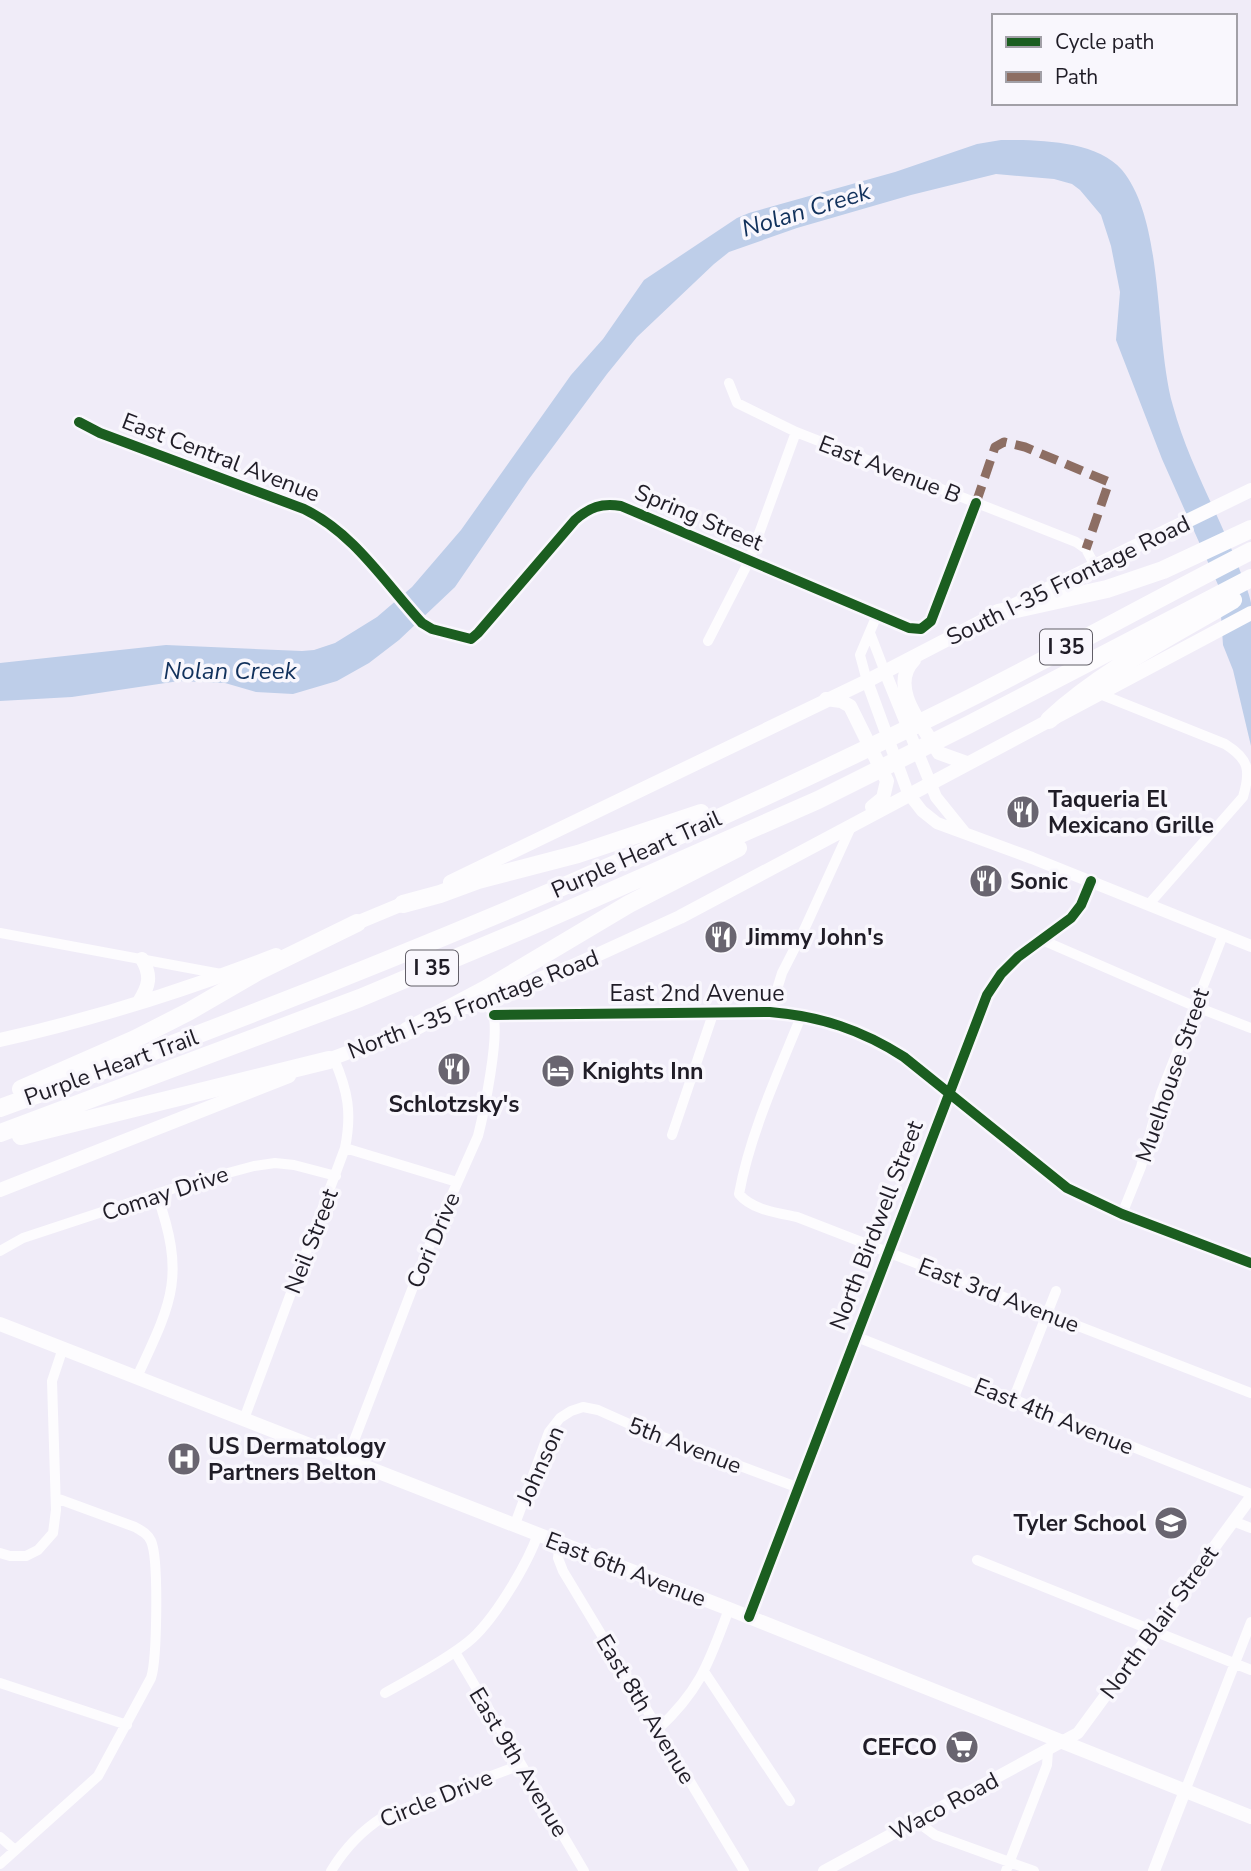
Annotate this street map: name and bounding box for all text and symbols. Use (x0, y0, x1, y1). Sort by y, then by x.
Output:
legend (992, 14, 1237, 105)
text: Cycle path (1055, 28, 1154, 56)
text: Path (1055, 63, 1098, 91)
water label: Nolan Creek (738, 175, 875, 245)
street label: East Central Avenue (117, 405, 324, 510)
street label: East Avenue B (814, 428, 965, 511)
street label: Spring Street (630, 477, 768, 559)
street label: South I-35 Frontage Road (941, 508, 1195, 653)
road number: I 35 (1040, 630, 1092, 664)
water label: Nolan Creek (164, 655, 297, 687)
place label: Taqueria El Mexicano Grille (1048, 784, 1214, 841)
restaurant icon: Taqueria El Mexicano Grille (1004, 793, 1042, 831)
street label: Purple Heart Trail (546, 803, 726, 906)
restaurant icon: Sonic (967, 862, 1005, 900)
place label: Sonic (1010, 866, 1068, 897)
restaurant icon: Jimmy John's (702, 918, 740, 956)
place label: Jimmy John's (745, 922, 884, 953)
street label: North I-35 Frontage Road (343, 942, 603, 1067)
road number: I 35 (406, 950, 458, 986)
street label: East 2nd Avenue (610, 978, 784, 1009)
street label: Muelhouse Street (1128, 983, 1217, 1166)
street label: Purple Heart Trail (20, 1022, 203, 1113)
restaurant icon: Schlotzsky's (435, 1050, 473, 1088)
hotel icon: Knights Inn (539, 1052, 577, 1090)
place label: Knights Inn (582, 1056, 704, 1087)
place label: Schlotzsky's (389, 1089, 519, 1120)
street label: North Birdwell Street (822, 1115, 931, 1334)
street label: Comay Drive (98, 1158, 232, 1229)
street label: Neil Street (277, 1183, 346, 1298)
street label: Cori Drive (399, 1187, 468, 1293)
street label: East 3rd Avenue (914, 1251, 1084, 1340)
street label: East 4th Avenue (969, 1370, 1138, 1463)
street label: 5th Avenue (624, 1410, 746, 1481)
street label: Johnson (509, 1421, 572, 1510)
place label: US Dermatology Partners Belton (208, 1431, 387, 1488)
hospital icon: US Dermatology Partners Belton (165, 1440, 203, 1478)
school or university icon: Tyler School (1152, 1504, 1190, 1542)
place label: Tyler School (1014, 1508, 1147, 1539)
street label: East 6th Avenue (541, 1525, 710, 1614)
street label: North Blair Street (1093, 1539, 1226, 1705)
street label: East 8th Avenue (589, 1629, 702, 1790)
street label: East 9th Avenue (462, 1682, 575, 1843)
supermarket icon: CEFCO (943, 1728, 981, 1766)
place label: CEFCO (862, 1732, 937, 1763)
street label: Circle Drive (375, 1762, 497, 1835)
street label: Waco Road (884, 1765, 1004, 1848)

